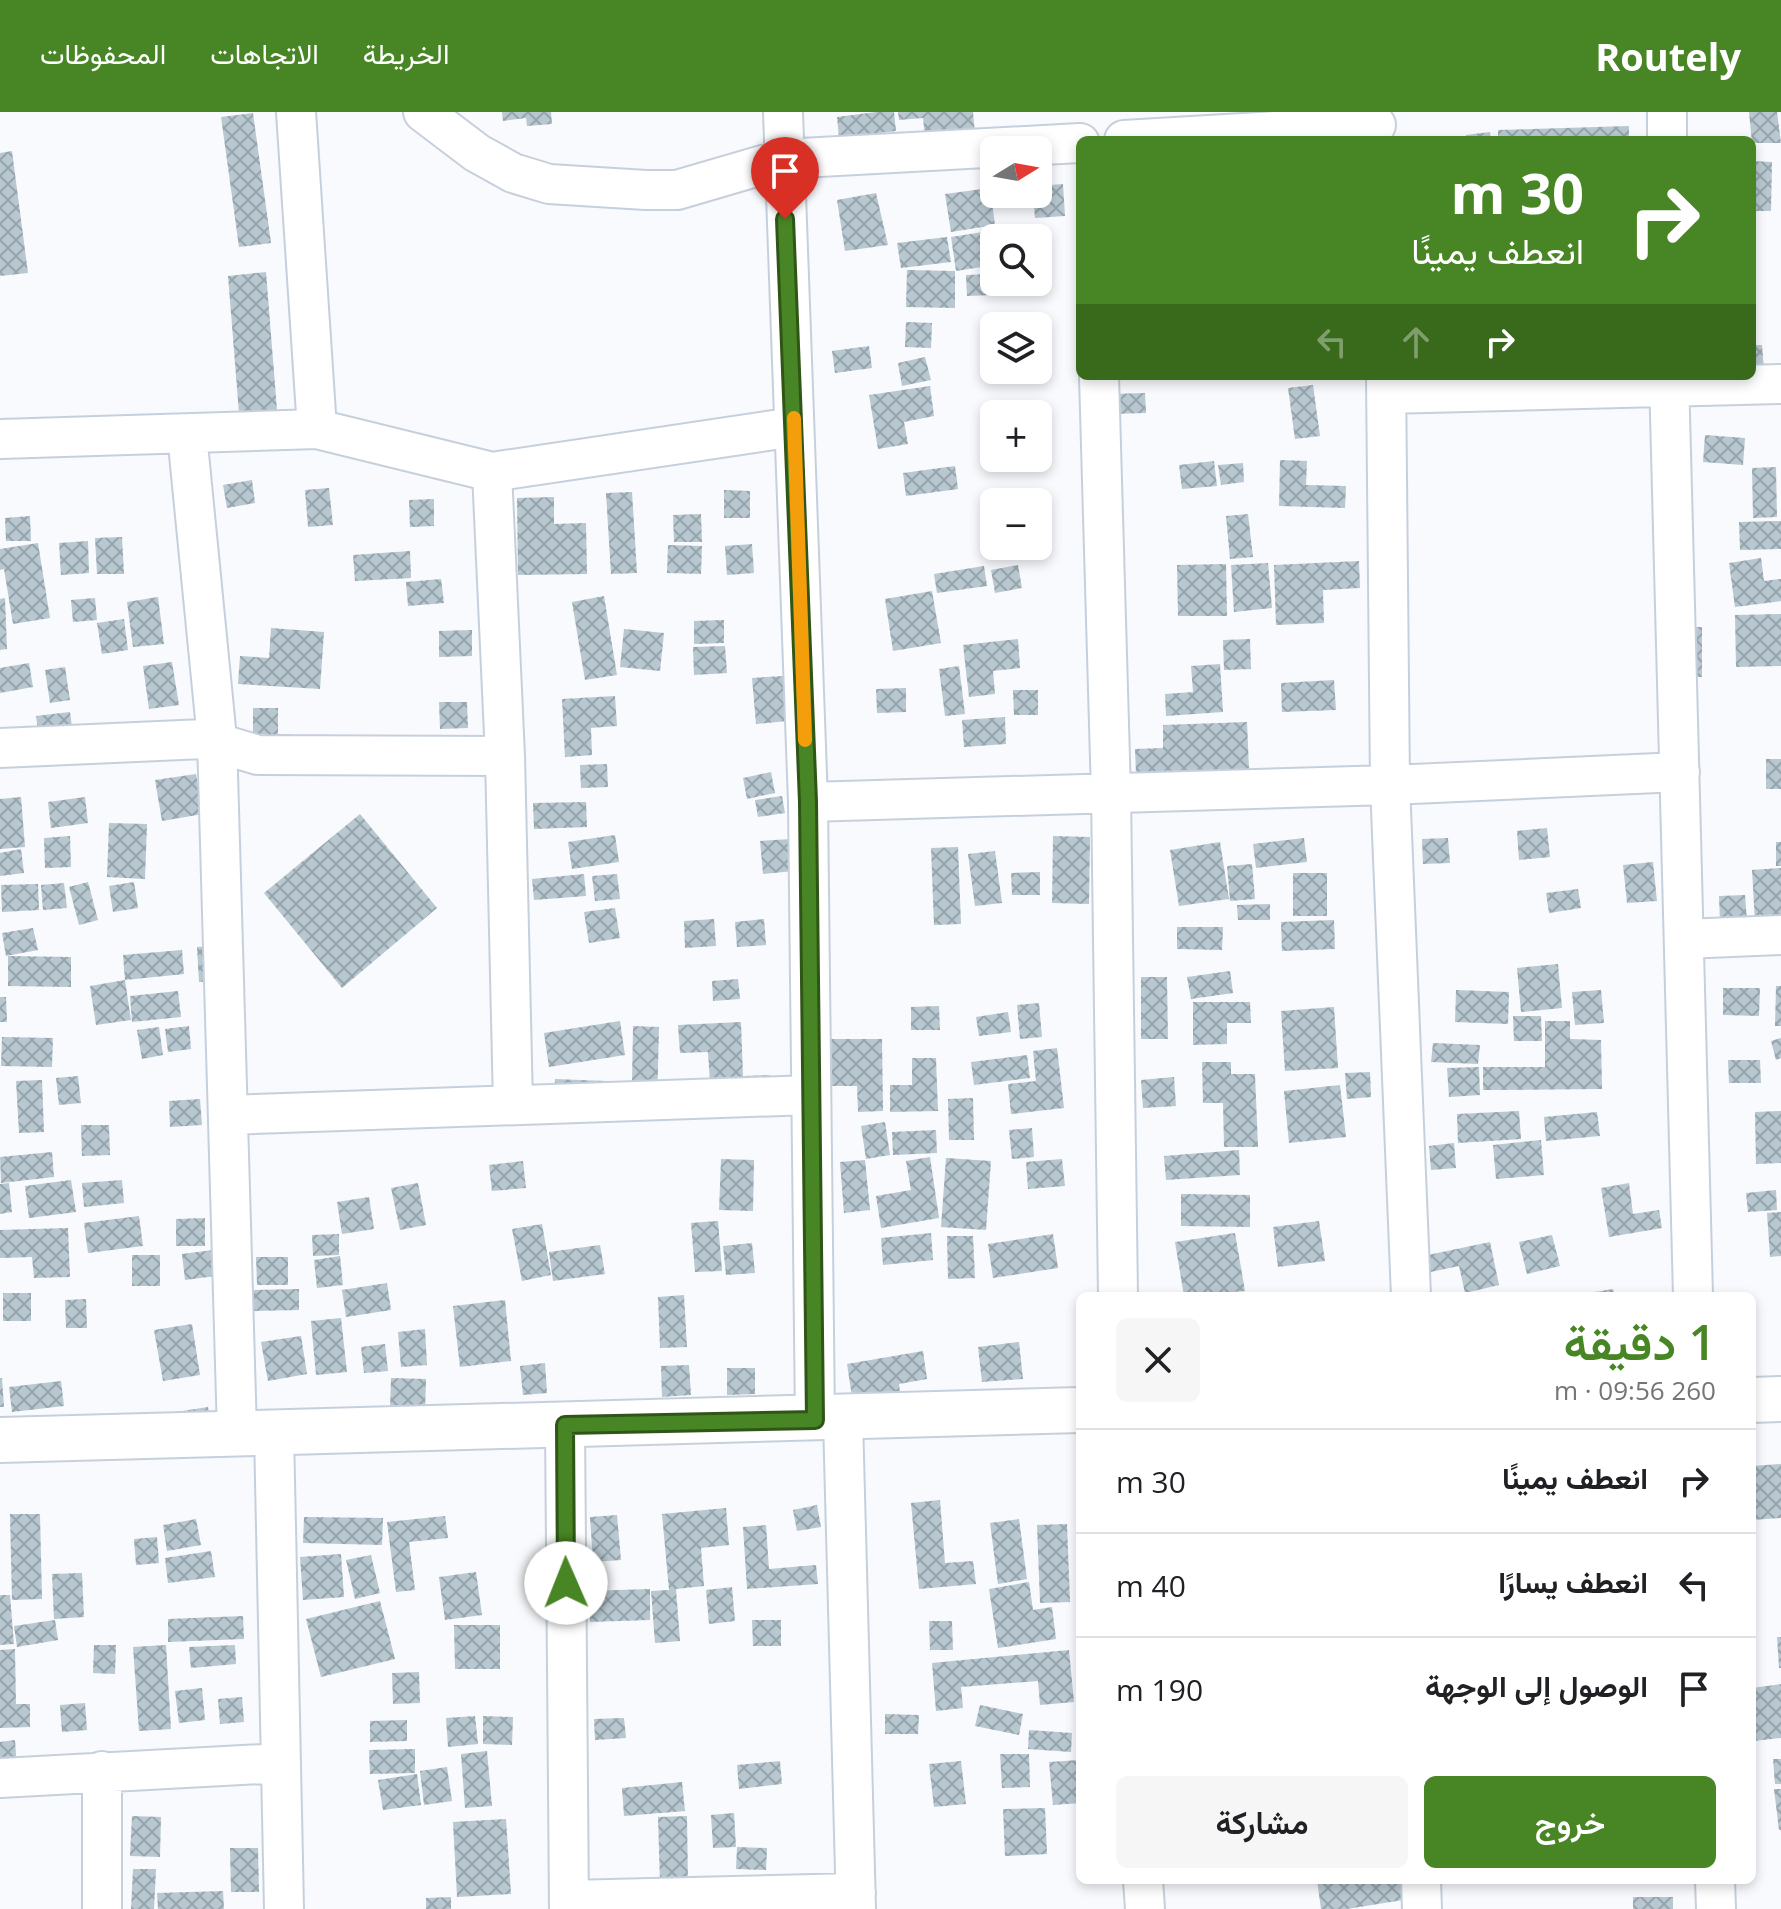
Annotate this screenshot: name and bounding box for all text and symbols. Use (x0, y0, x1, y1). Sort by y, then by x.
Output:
text: Routely (1595, 30, 1741, 82)
text: المحفوظات (40, 34, 166, 72)
text: الاتجاهات (210, 34, 319, 72)
text: الخريطة (363, 34, 449, 72)
north arrow (980, 136, 1052, 208)
map controls (980, 136, 1052, 560)
pin (751, 137, 819, 219)
icon: arrive (763, 149, 807, 193)
text: 30 m (1450, 154, 1584, 230)
icon: right (1612, 168, 1716, 272)
button: search (980, 224, 1052, 296)
text: انعطف يمينًا (1411, 226, 1584, 275)
button: layers (980, 312, 1052, 384)
icon: left (1310, 320, 1354, 364)
icon: ahead (1394, 320, 1438, 364)
icon: right (1478, 320, 1522, 364)
button: + (980, 400, 1052, 472)
button: − (980, 488, 1052, 560)
text: 1 دقيقة (1563, 1309, 1716, 1374)
button: close (1116, 1318, 1200, 1402)
text: 260 m · 09:56 (1554, 1372, 1716, 1408)
text: انعطف يمينًا (1502, 1457, 1648, 1498)
icon: right (1672, 1459, 1716, 1503)
text: 30 m (1116, 1461, 1186, 1502)
position arrow (524, 1541, 608, 1625)
text: انعطف يسارًا (1498, 1561, 1648, 1602)
icon: left (1672, 1563, 1716, 1607)
text: 40 m (1116, 1565, 1186, 1606)
text: الوصول إلى الوجهة (1425, 1665, 1648, 1706)
icon: arrive (1672, 1667, 1716, 1711)
text: 190 m (1116, 1669, 1203, 1710)
button: مشاركة (1116, 1776, 1408, 1868)
button: خروج (1424, 1776, 1716, 1868)

